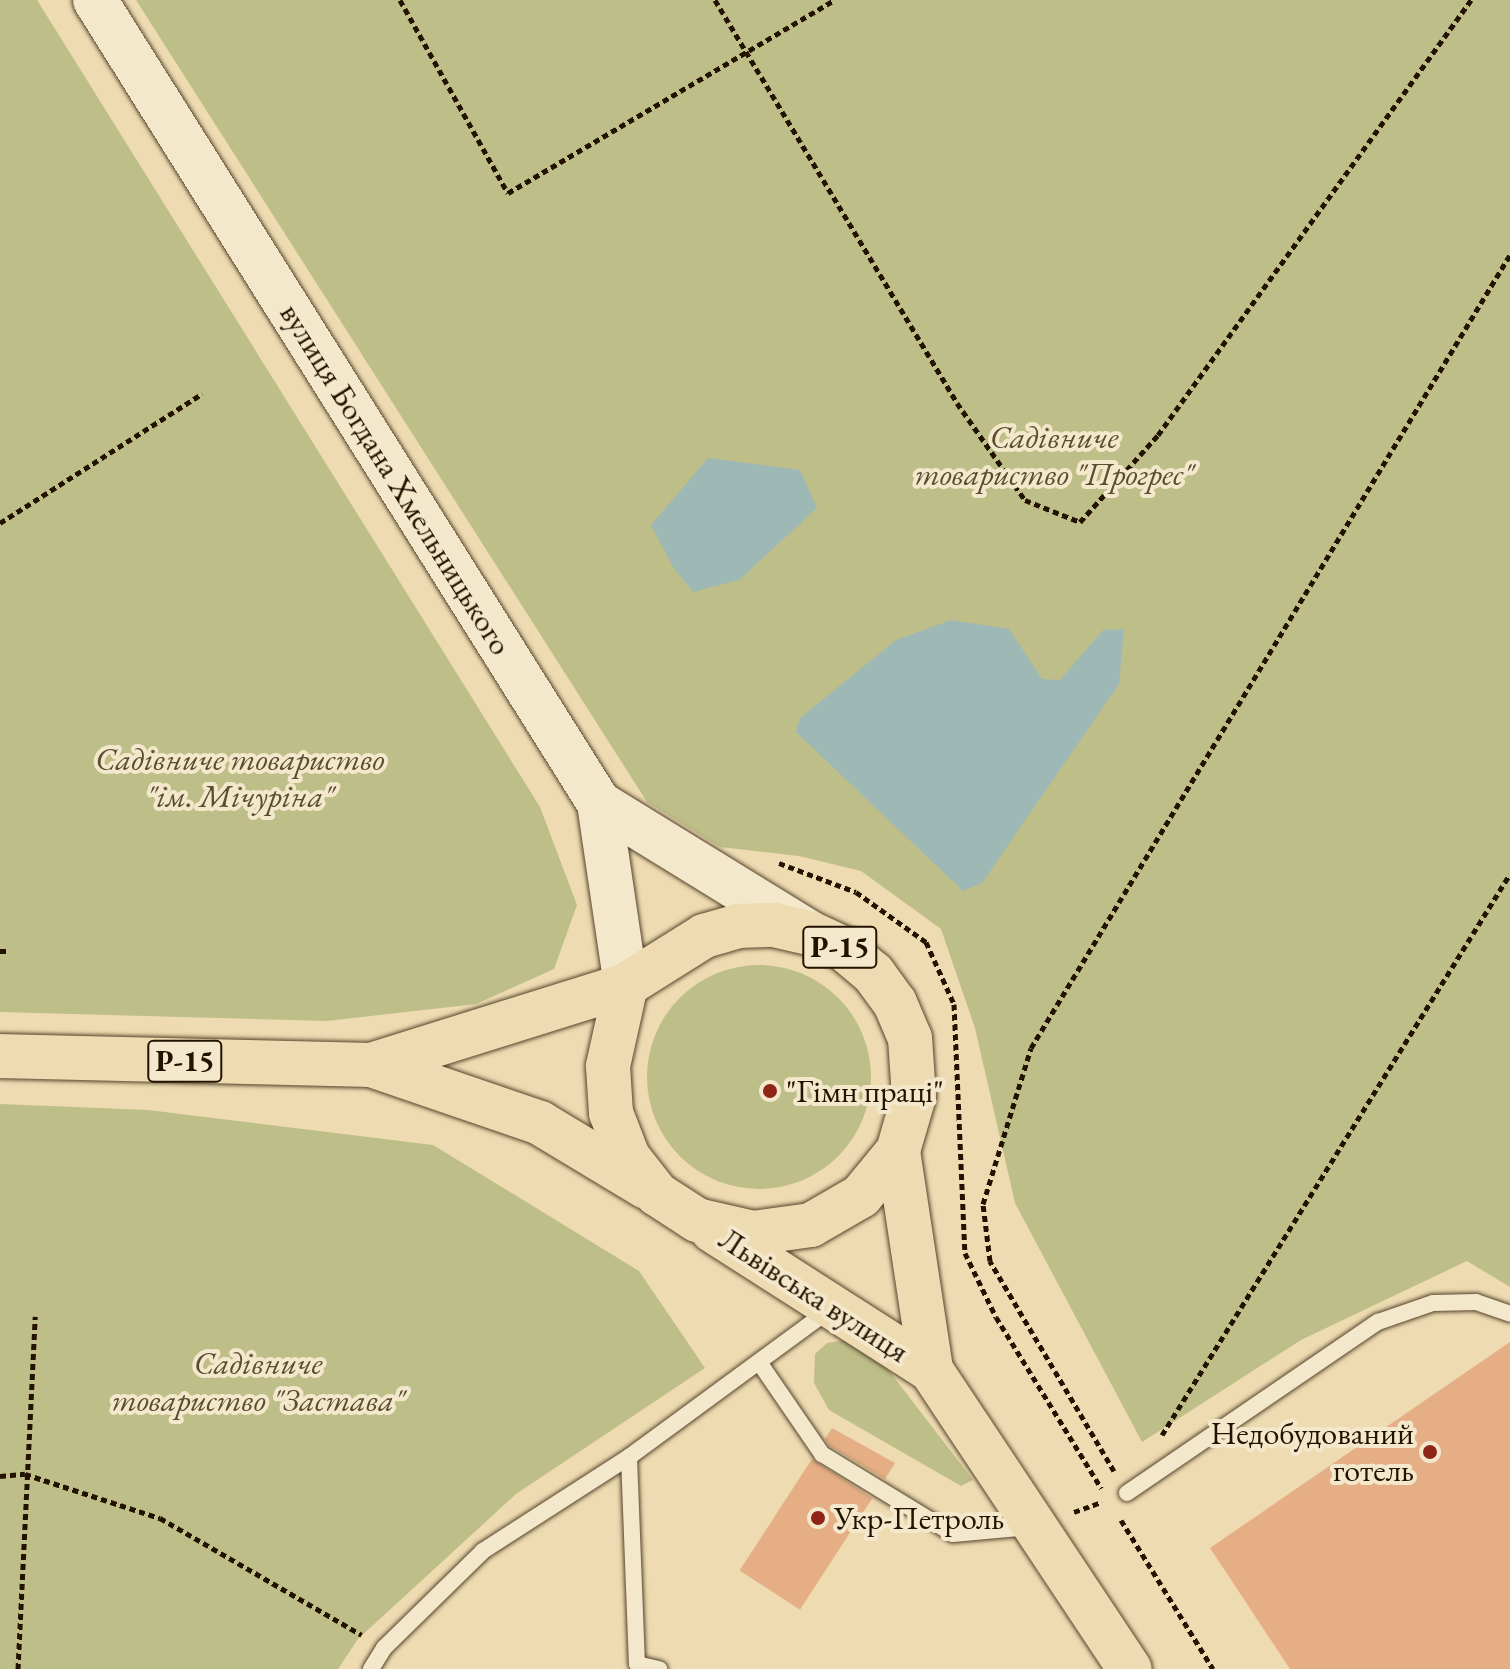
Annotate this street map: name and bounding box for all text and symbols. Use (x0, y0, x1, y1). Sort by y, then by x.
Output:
street label: вулиця Богдана Хмельницького (272, 296, 520, 662)
park label: Садівниче товариство "Прогрес" (914, 419, 1194, 494)
park label: Садівниче товариство "ім. Мічуріна" (95, 741, 385, 816)
road number: Р-15 (802, 921, 878, 973)
road number: Р-15 (147, 1035, 223, 1087)
place label: "Гімн праці" (786, 1072, 944, 1110)
marker: "Гімн праці" (761, 1082, 779, 1100)
street label: Львівська вулиця (712, 1219, 916, 1371)
park label: Садівниче товариство "Застава" (111, 1345, 405, 1420)
place label: Недобудований готель (1210, 1415, 1414, 1490)
marker: Недобудований готель (1421, 1443, 1439, 1461)
place label: Укр-Петроль (834, 1499, 1004, 1537)
marker: Укр-Петроль (809, 1509, 827, 1527)

